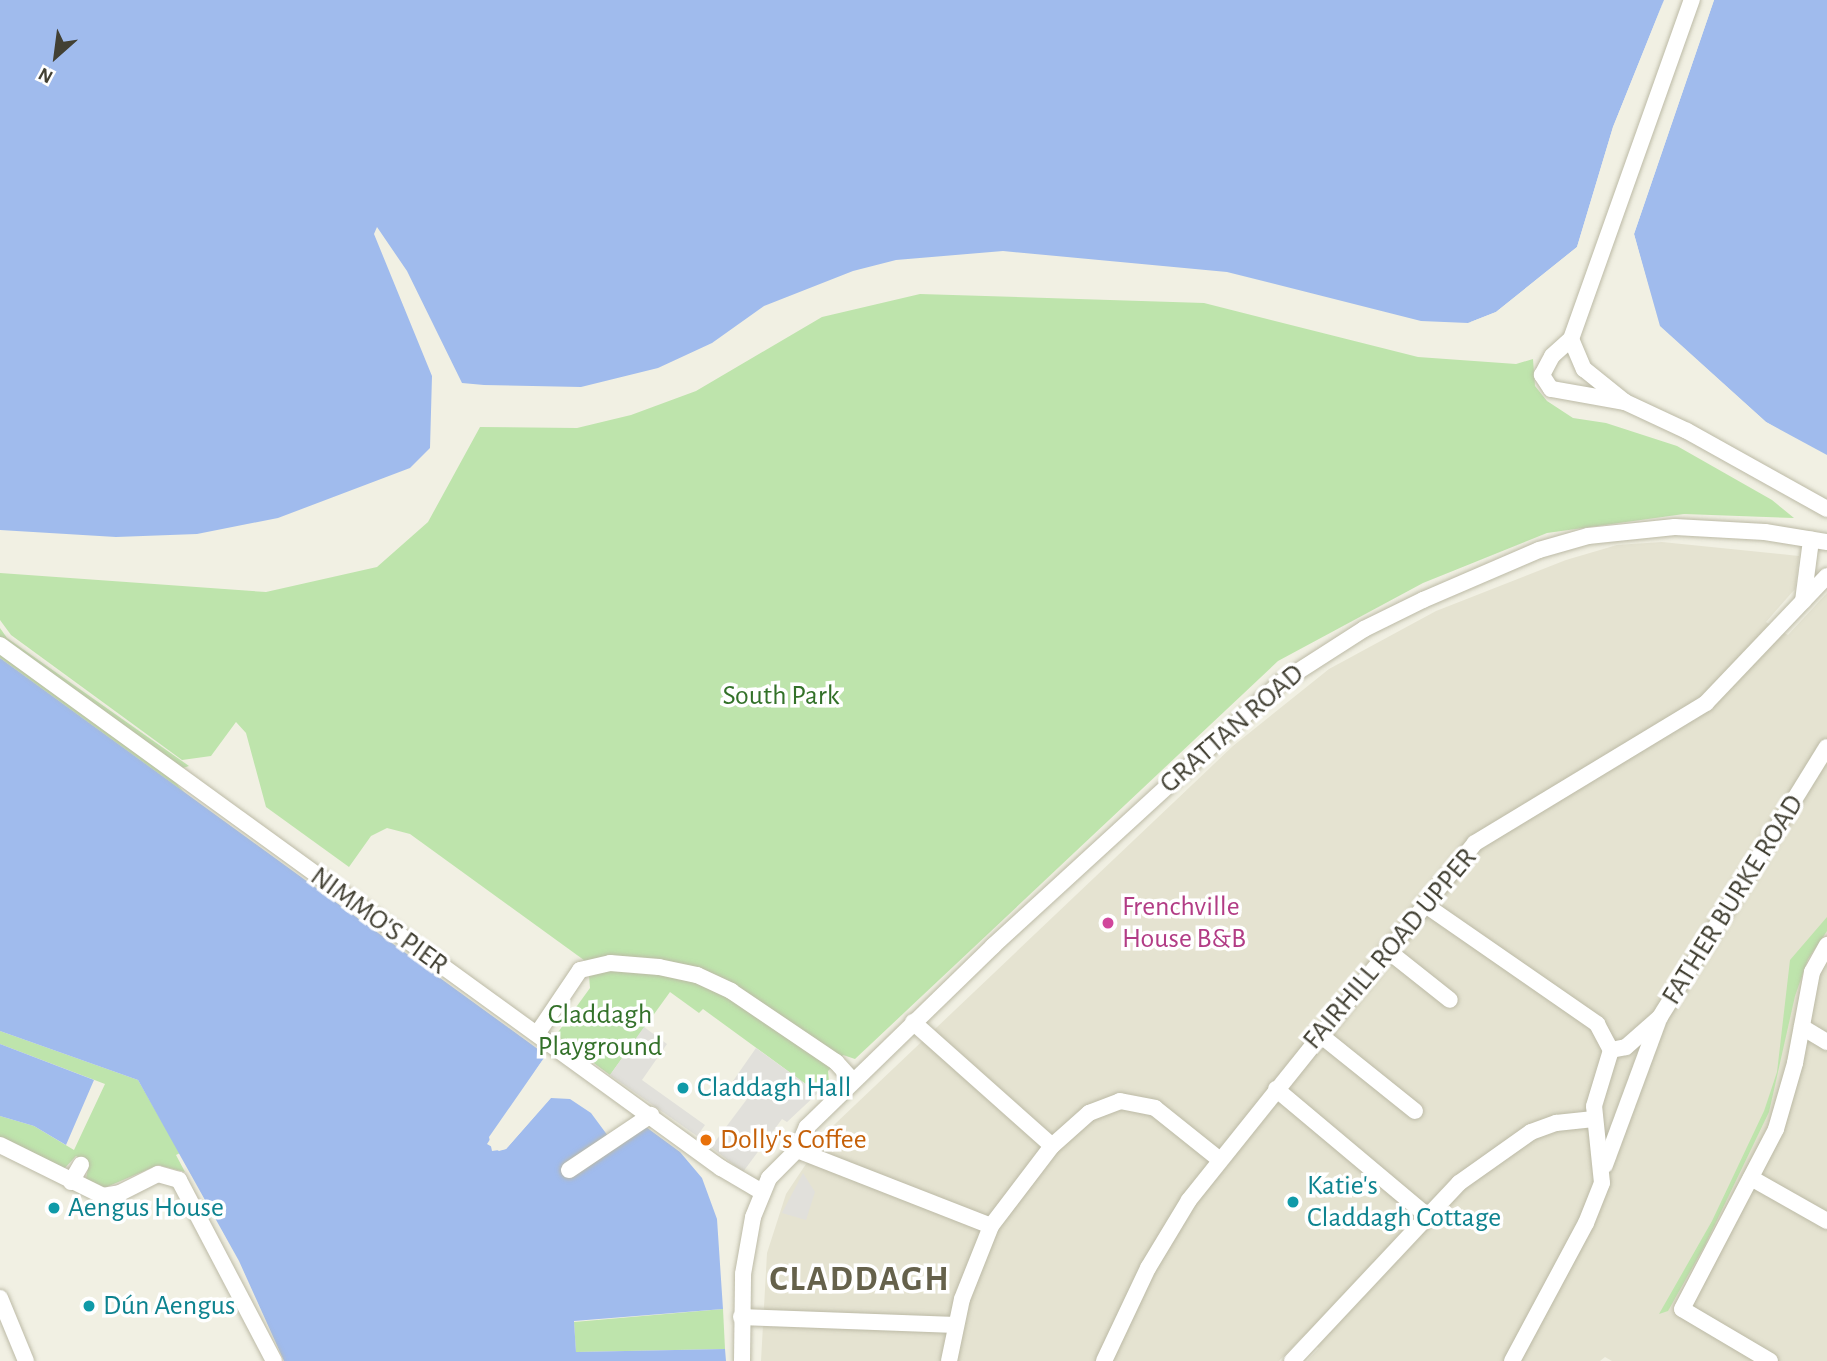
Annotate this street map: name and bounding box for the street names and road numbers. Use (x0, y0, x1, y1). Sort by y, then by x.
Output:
street label: GRATTAN ROAD (1153, 657, 1311, 801)
street label: FATHER BURKE ROAD (1655, 789, 1811, 1011)
street label: FAIRHILL ROAD UPPER (1296, 841, 1484, 1057)
street label: NIMMO'S PIER (304, 860, 454, 982)

